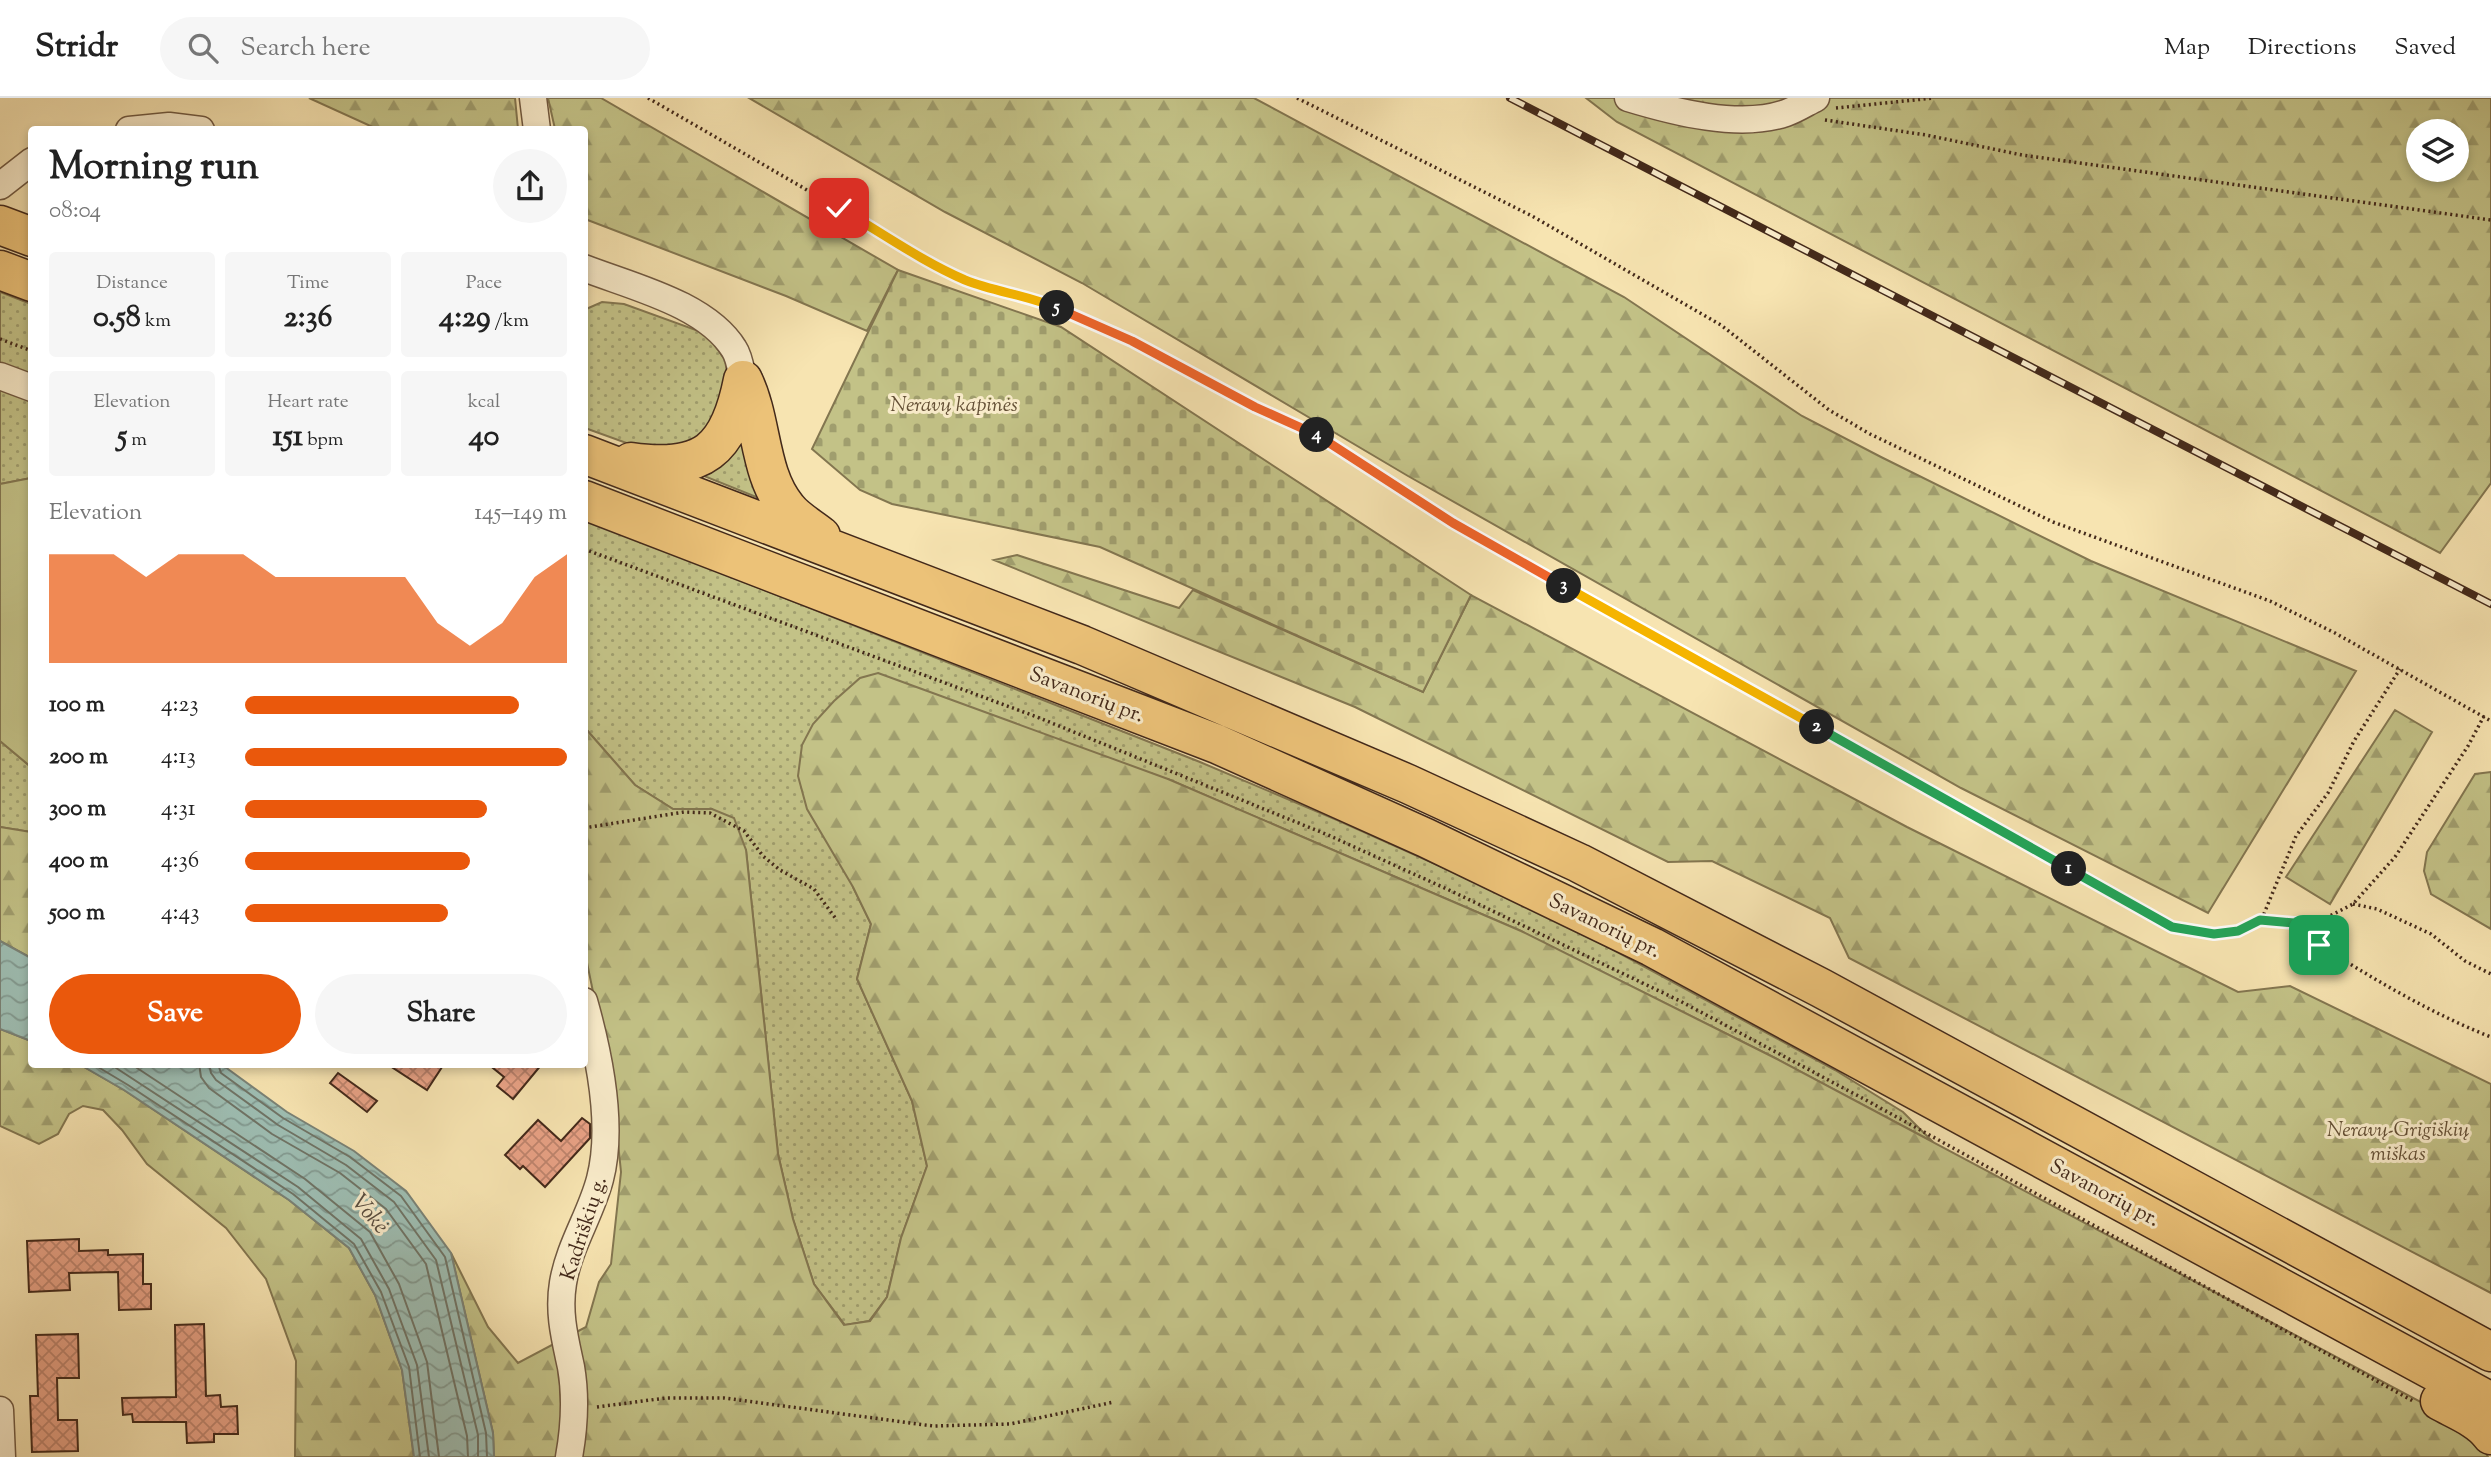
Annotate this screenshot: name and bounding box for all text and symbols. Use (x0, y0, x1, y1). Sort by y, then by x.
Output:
search box (160, 17, 650, 80)
text: Stridr (35, 24, 118, 72)
icon: search (184, 29, 222, 67)
text: Search here (240, 30, 371, 67)
text: Map (2164, 31, 2210, 65)
text: Directions (2248, 31, 2356, 65)
text: Saved (2394, 31, 2456, 65)
map controls (2406, 119, 2469, 182)
button: layers (2406, 119, 2469, 182)
text: Morning run (49, 142, 259, 196)
button: share (493, 149, 567, 223)
pin (809, 178, 869, 238)
icon: check (820, 189, 858, 227)
text: 08:04 (49, 195, 101, 228)
text: Distance (96, 270, 168, 297)
text: Time (287, 270, 329, 297)
text: Pace (466, 270, 502, 297)
pin: 5 (1040, 290, 1074, 326)
text: 5 (1053, 294, 1060, 321)
text: 0.58 (93, 297, 141, 340)
text: 2:36 (284, 297, 332, 340)
text: 4:29 (439, 297, 491, 340)
text: km (141, 308, 171, 335)
text: /km (491, 308, 529, 335)
text: Elevation (93, 389, 171, 416)
text: Heart rate (267, 389, 349, 416)
text: kcal (468, 389, 500, 416)
park label: Neravų kapinės (890, 391, 1018, 421)
text: 5 (117, 416, 127, 459)
text: 151 (272, 416, 303, 459)
text: 40 (469, 416, 499, 459)
pin: 4 (1300, 418, 1334, 452)
text: 4 (1312, 421, 1321, 448)
text: m (127, 427, 147, 454)
text: bpm (303, 427, 344, 454)
text: Elevation (49, 497, 142, 530)
text: 145–149 m (474, 497, 567, 530)
pin: 3 (1546, 568, 1582, 603)
text: 3 (1560, 572, 1567, 599)
street label: Savanorių pr. (1024, 660, 1148, 732)
text: 100 m (49, 689, 105, 722)
text: 4:23 (161, 689, 199, 722)
pin: 2 (1800, 710, 1834, 744)
text: 2 (1812, 713, 1821, 740)
text: 200 m (49, 741, 108, 774)
text: 4:13 (161, 741, 196, 774)
text: 300 m (49, 793, 106, 826)
text: 4:31 (161, 793, 196, 826)
text: 400 m (49, 845, 109, 878)
text: 4:36 (161, 845, 199, 878)
pin: 1 (2052, 852, 2086, 886)
text: 1 (2065, 855, 2072, 882)
street label: Savanorių pr. (1543, 887, 1665, 967)
text: 500 m (49, 897, 105, 930)
text: 4:43 (161, 897, 199, 930)
pin (2289, 915, 2349, 975)
icon: arrive (2300, 926, 2338, 964)
button: Save (49, 974, 301, 1054)
button: Share (315, 974, 567, 1054)
park label: Neravų-Grigiškių miškas (2327, 1116, 2469, 1170)
street label: Savanorių pr. (2044, 1152, 2165, 1235)
street label: Kadriškių g. (554, 1173, 616, 1284)
water label: Vokė (342, 1187, 396, 1242)

